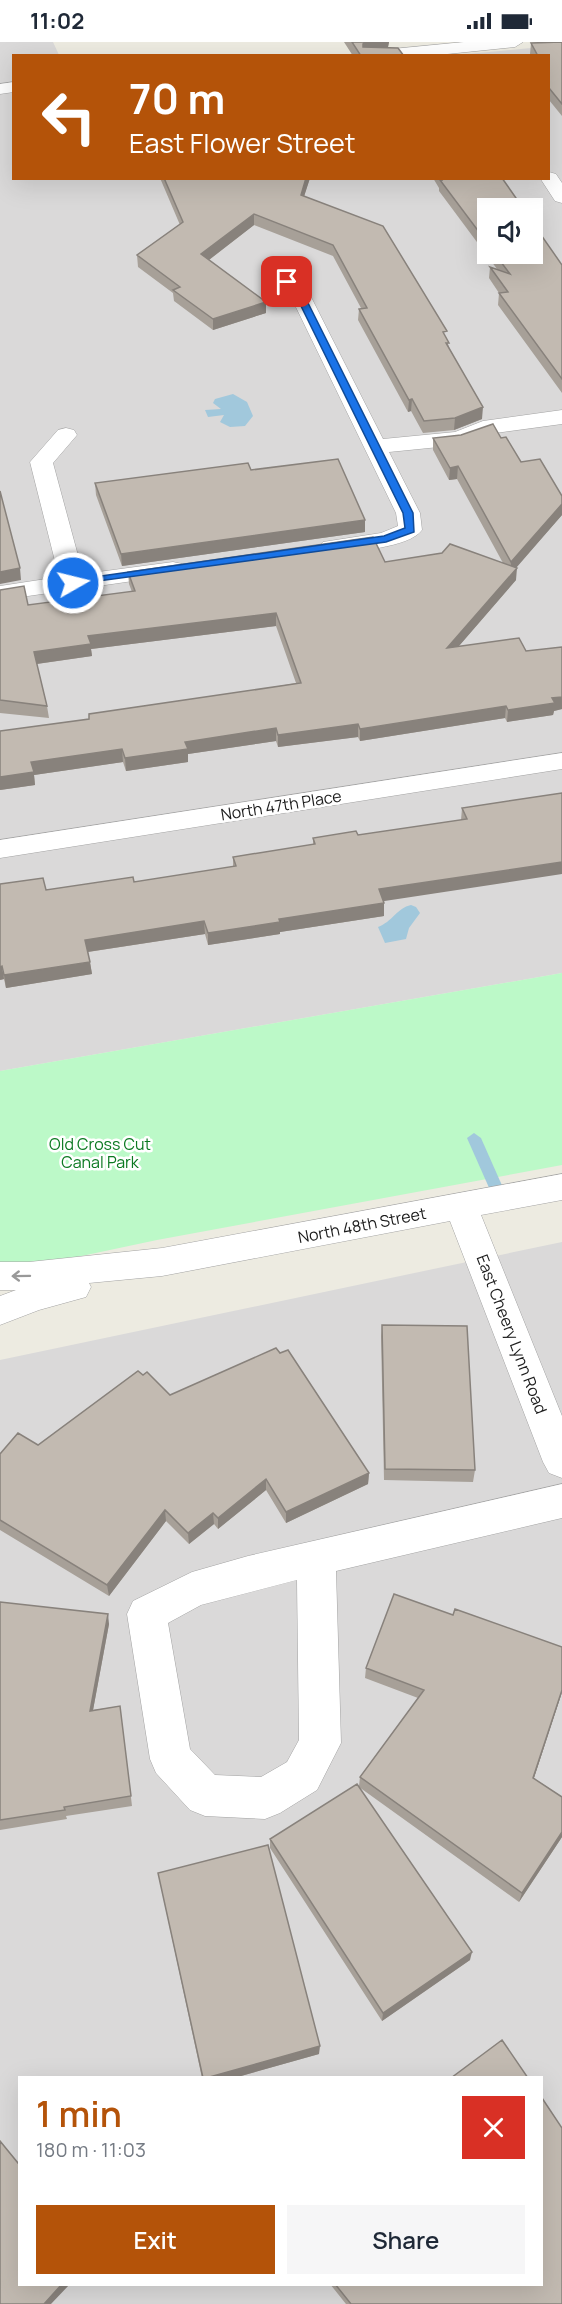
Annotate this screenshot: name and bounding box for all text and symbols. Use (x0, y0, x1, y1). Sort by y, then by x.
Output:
text: 11:02 (30, 6, 84, 36)
text: 70 m (129, 69, 225, 127)
icon: left (30, 78, 108, 156)
text: East Flower Street (129, 124, 356, 161)
map controls (477, 198, 543, 264)
button: sound (477, 198, 543, 264)
pin (261, 256, 312, 307)
icon: arrive (270, 265, 303, 298)
position arrow (41, 551, 105, 615)
street label: North 47th Place (219, 785, 343, 825)
park label: Old Cross Cut Canal Park (49, 1133, 151, 1173)
street label: North 48th Street (296, 1202, 428, 1248)
street label: East Cheery Lynn Road (471, 1251, 553, 1417)
one-way arrow (11, 1270, 31, 1282)
text: 1 min (36, 2089, 122, 2138)
button: close (462, 2096, 525, 2159)
text: 180 m · 11:03 (36, 2136, 146, 2163)
button: Exit (36, 2205, 275, 2274)
button: Share (287, 2205, 525, 2274)

